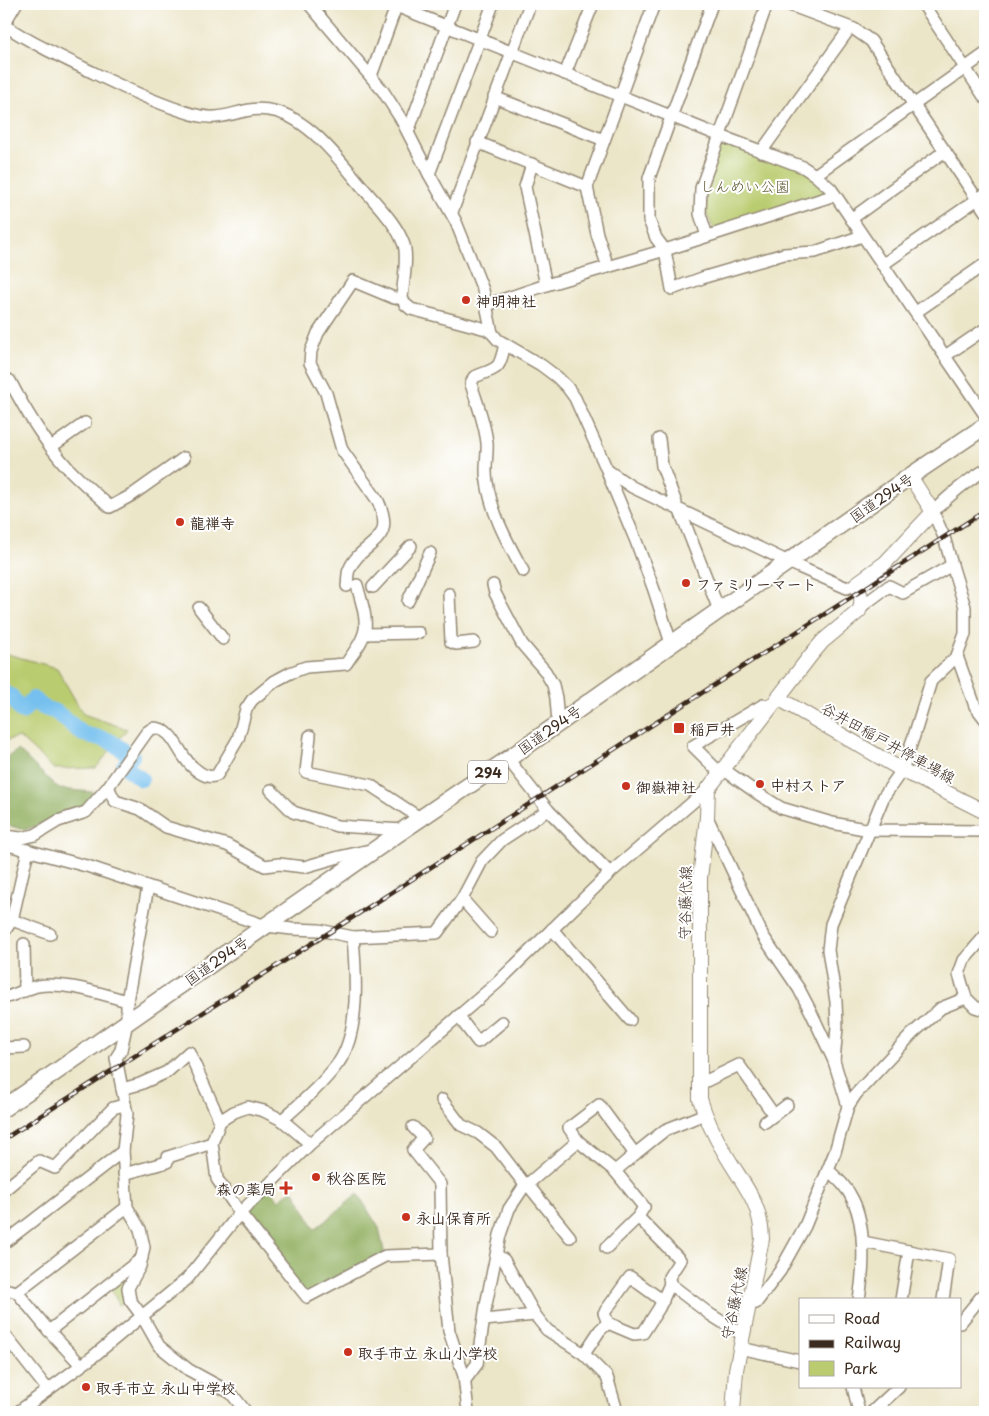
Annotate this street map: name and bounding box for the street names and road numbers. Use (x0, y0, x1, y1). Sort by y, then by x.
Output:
street label: 国道294号 (844, 466, 918, 528)
street label: 谷井田稲戸井停車場線 (818, 696, 960, 788)
street label: 国道294号 (512, 698, 586, 760)
road number: 294 (468, 760, 508, 784)
street label: 守谷藤代線 (672, 865, 696, 941)
street label: 国道294号 (179, 929, 253, 991)
street label: 守谷藤代線 (714, 1264, 752, 1342)

